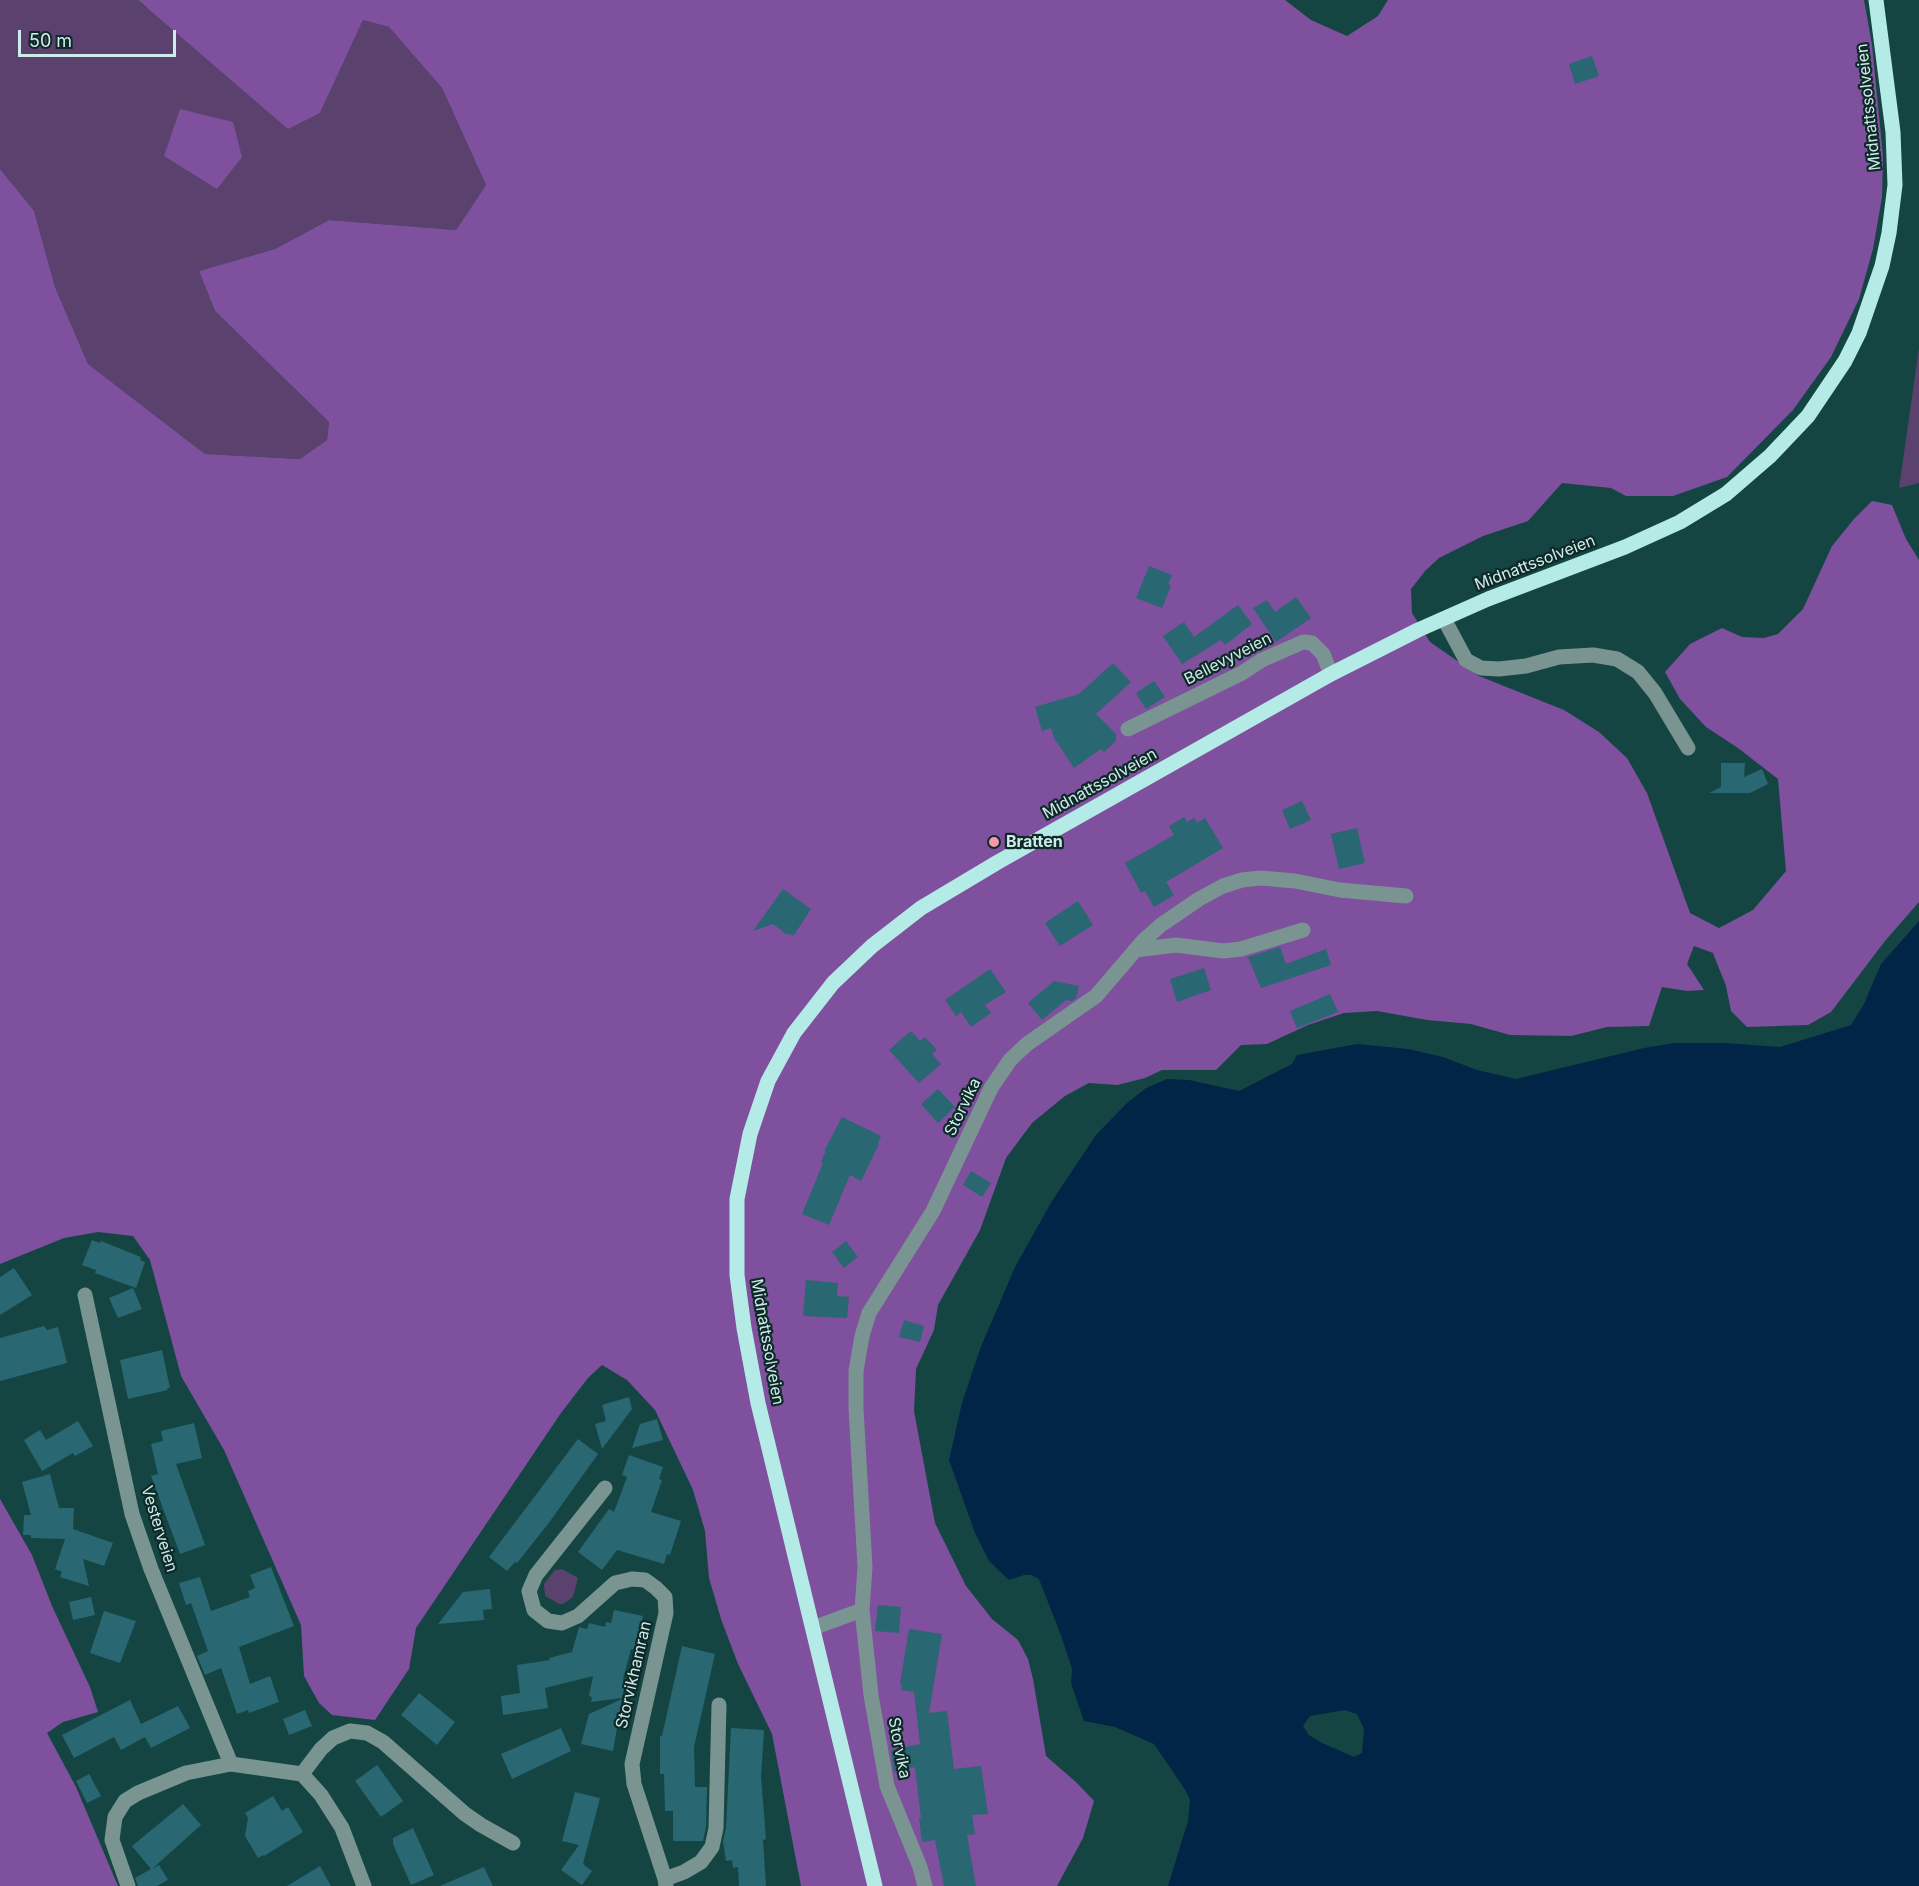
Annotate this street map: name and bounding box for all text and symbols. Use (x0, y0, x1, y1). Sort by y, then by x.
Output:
scale bar (21, 18, 178, 56)
text: 50 m (29, 30, 72, 51)
street label: Midnattssolveien (1853, 43, 1885, 171)
street label: Midnattssolveien (1472, 531, 1598, 595)
street label: Bellevyveien (1181, 629, 1275, 689)
street label: Midnattssolveien (1040, 745, 1160, 823)
place label: Bratten (1006, 832, 1063, 852)
marker: Bratten (987, 835, 1001, 849)
street label: Storvika (941, 1075, 985, 1139)
street label: Midnattssolveien (746, 1278, 788, 1406)
street label: Vesterveien (137, 1483, 181, 1575)
street label: Storvikhamran (612, 1619, 656, 1731)
street label: Storvika (884, 1716, 914, 1780)

